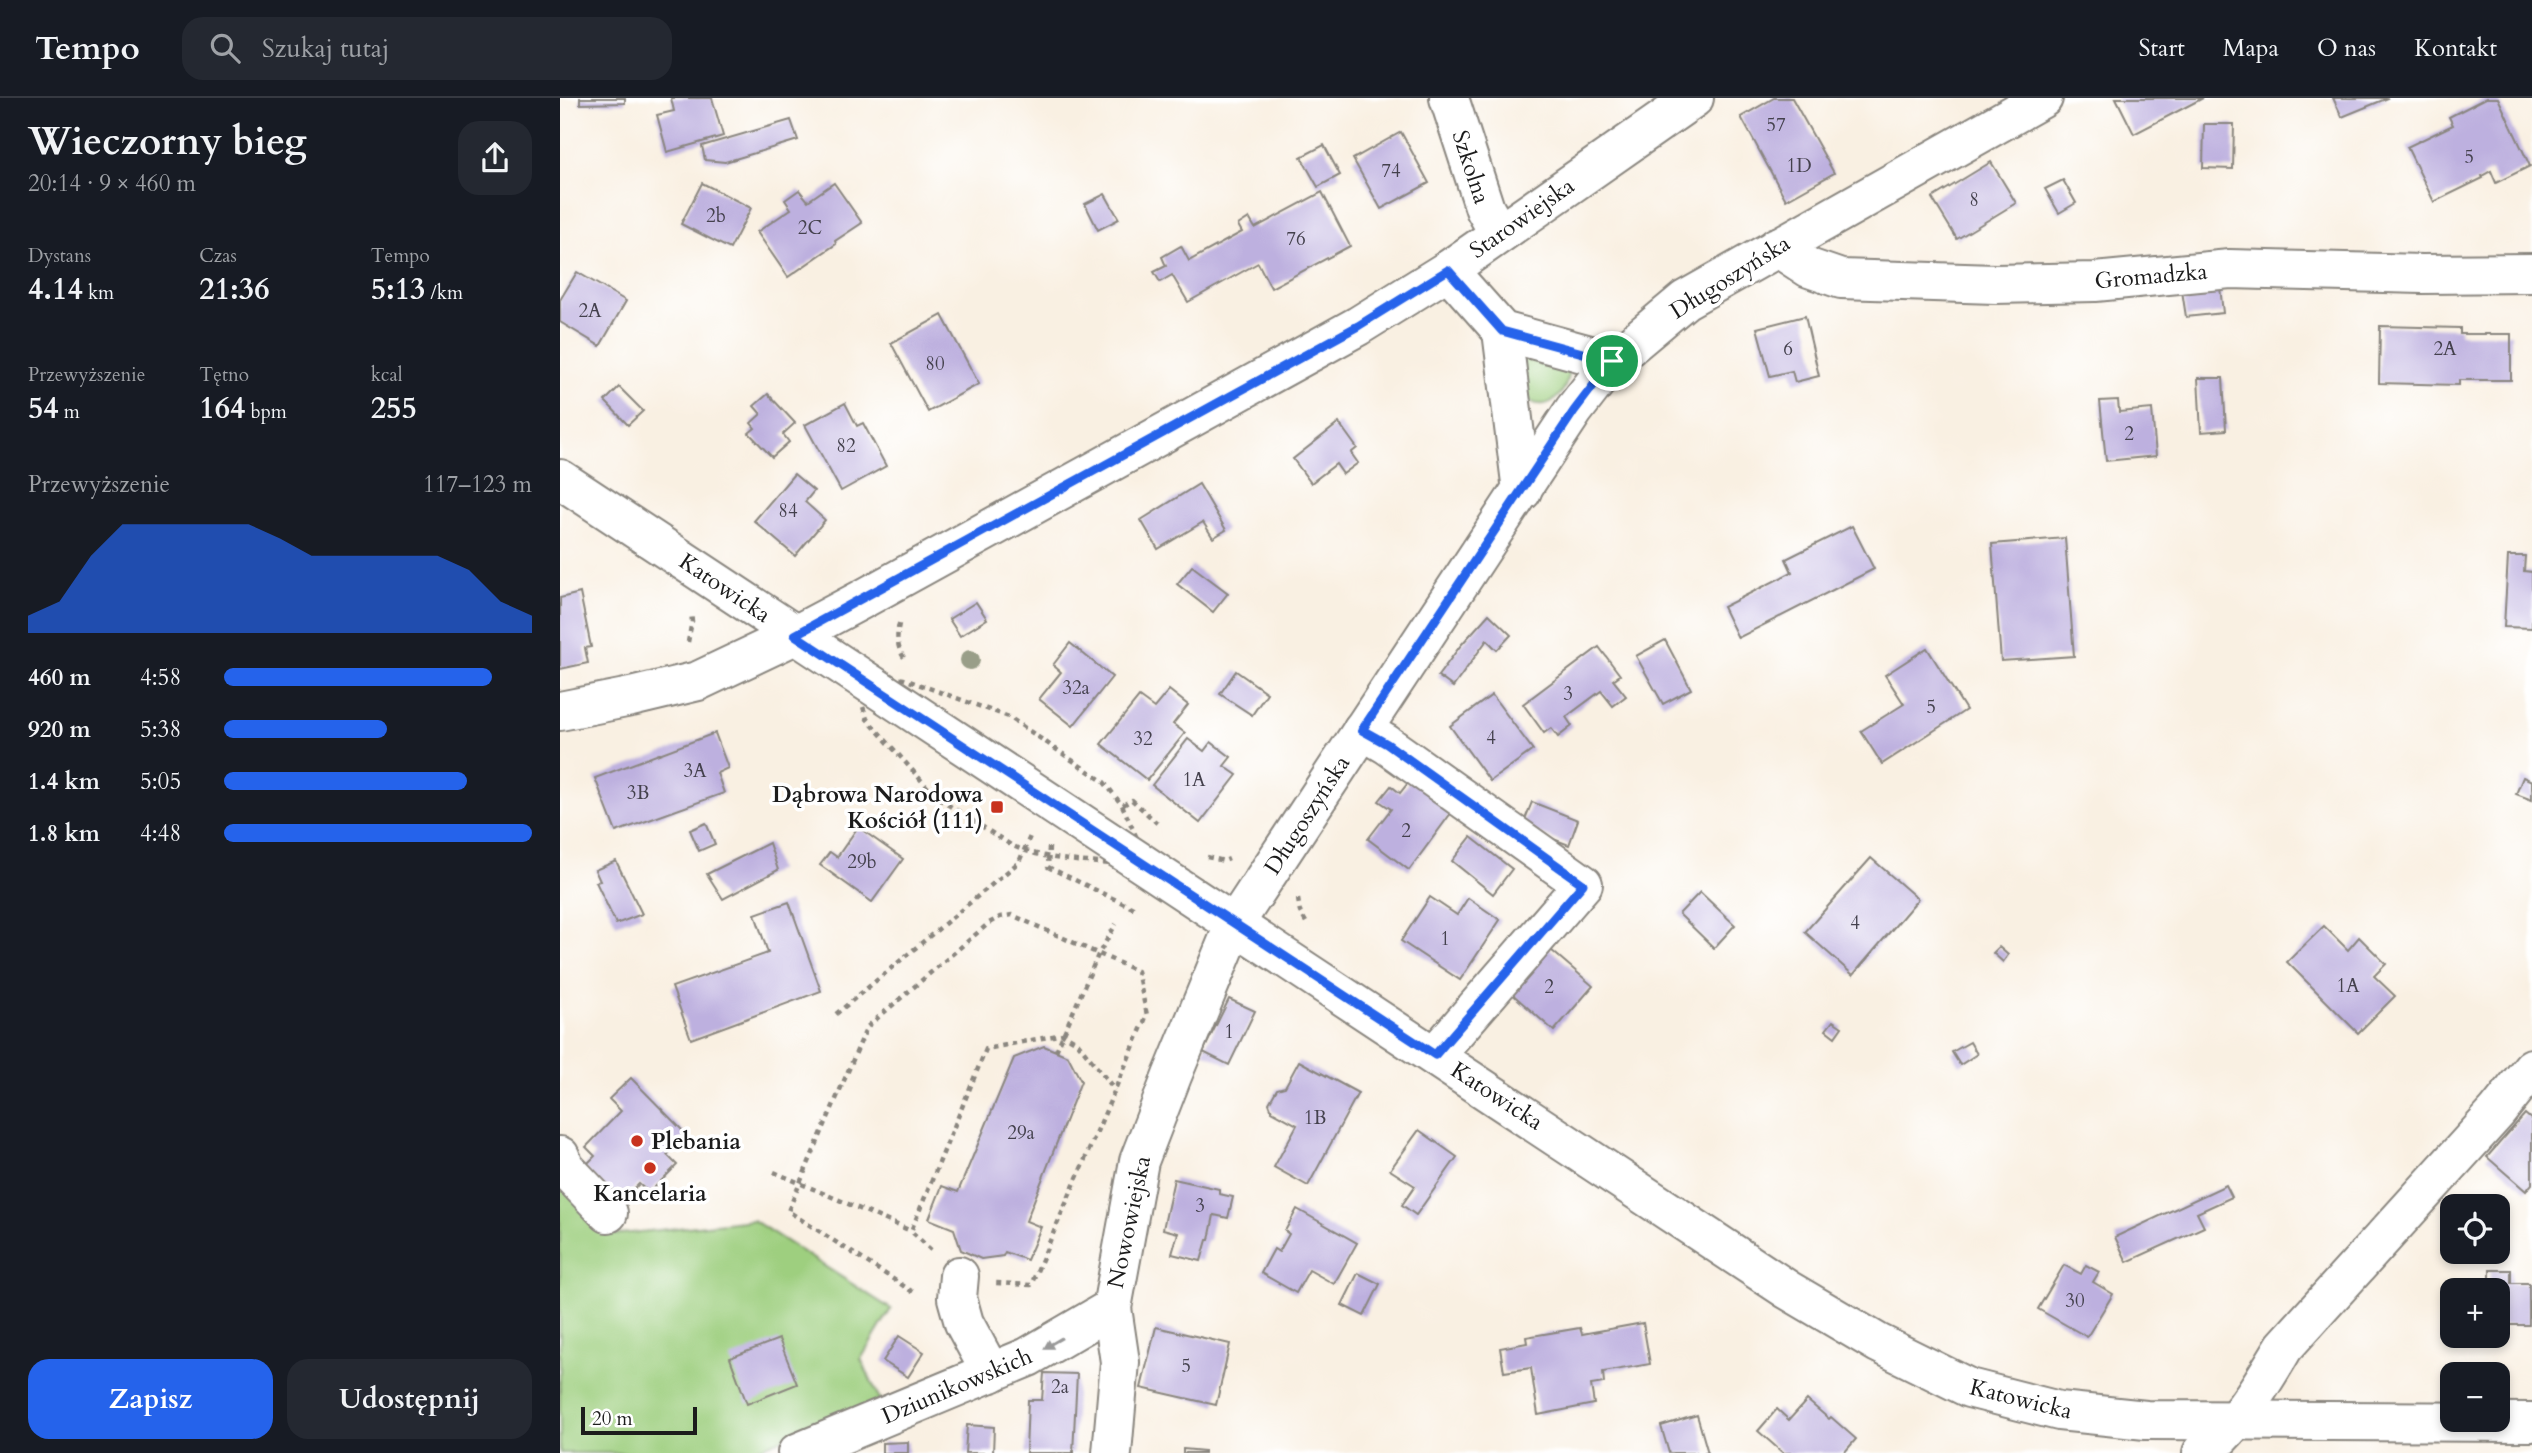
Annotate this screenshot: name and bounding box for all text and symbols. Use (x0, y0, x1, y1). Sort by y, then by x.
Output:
search box (182, 17, 672, 80)
text: Tempo (35, 26, 140, 71)
icon: search (206, 29, 244, 67)
text: Szukaj tutaj (262, 31, 389, 66)
text: Start (2138, 32, 2185, 65)
text: Mapa (2223, 32, 2279, 65)
text: O nas (2317, 32, 2376, 65)
text: Kontakt (2414, 32, 2497, 65)
house number: 57 (1766, 112, 1786, 138)
text: Wieczorny bieg (28, 116, 307, 168)
button: share (458, 121, 532, 195)
street label: Szkolna (1445, 126, 1497, 208)
house number: 5 (2464, 144, 2474, 170)
house number: 1D (1786, 153, 1812, 179)
house number: 74 (1381, 158, 1401, 184)
text: 20:14 · 9 × 460 m (28, 168, 196, 199)
street label: Starowiejska (1463, 170, 1581, 265)
house number: 8 (1969, 187, 1979, 213)
house number: 2b (706, 203, 726, 229)
house number: 2C (798, 215, 822, 241)
house number: 76 (1286, 226, 1306, 252)
street label: Długoszyńska (1664, 228, 1796, 326)
text: Dystans (28, 243, 91, 269)
text: Czas (199, 243, 237, 269)
text: Tempo (371, 243, 430, 269)
street label: Gromadzka (2093, 256, 2209, 296)
text: 4.14 (28, 269, 83, 310)
text: 21:36 (199, 269, 270, 310)
text: 5:13 (371, 269, 425, 310)
text: km (83, 280, 114, 306)
text: /km (425, 280, 463, 306)
house number: 2A (578, 298, 602, 324)
pin (1582, 331, 1642, 391)
house number: 6 (1783, 336, 1793, 362)
house number: 2A (2433, 336, 2457, 362)
icon: arrive (1593, 342, 1631, 380)
house number: 80 (925, 351, 945, 377)
text: Przewyższenie (28, 362, 145, 388)
text: Tętno (199, 362, 249, 388)
text: kcal (371, 362, 403, 388)
text: 54 (28, 388, 59, 429)
text: 164 (199, 388, 245, 429)
text: 255 (371, 388, 417, 429)
text: m (59, 399, 80, 425)
text: bpm (245, 399, 287, 425)
house number: 2 (2124, 421, 2134, 447)
house number: 82 (836, 433, 856, 459)
text: Przewyższenie (28, 469, 170, 500)
text: 117–123 m (423, 469, 532, 500)
house number: 84 (778, 498, 798, 524)
street label: Katowicka (673, 546, 777, 630)
text: 460 m (28, 662, 91, 693)
text: 4:58 (140, 662, 181, 693)
house number: 32a (1062, 675, 1090, 701)
house number: 3 (1563, 681, 1573, 707)
house number: 5 (1926, 694, 1936, 720)
text: 920 m (28, 714, 91, 745)
text: 5:38 (140, 714, 181, 745)
house number: 4 (1486, 725, 1496, 751)
house number: 32 (1133, 726, 1153, 752)
street label: Długoszyńska (1257, 749, 1357, 881)
house number: 3A (683, 758, 707, 784)
text: 1.4 km (28, 766, 100, 797)
text: 5:05 (140, 766, 181, 797)
house number: 1A (1182, 767, 1206, 793)
place label: Dąbrowa Narodowa Kościół (111) (772, 779, 984, 836)
house number: 3B (627, 780, 649, 806)
marker: Dąbrowa Narodowa Kościół (111) (989, 799, 1005, 815)
text: 1.8 km (28, 818, 100, 849)
text: 4:48 (140, 818, 181, 849)
house number: 2 (1401, 818, 1411, 844)
house number: 29b (847, 849, 877, 875)
house number: 4 (1850, 910, 1860, 936)
house number: 1 (1440, 926, 1450, 952)
house number: 1A (2336, 973, 2360, 999)
house number: 2 (1544, 974, 1554, 1000)
house number: 1 (1224, 1019, 1234, 1045)
street label: Katowicka (1445, 1055, 1549, 1137)
house number: 1B (1304, 1105, 1326, 1131)
house number: 29a (1007, 1120, 1035, 1146)
place label: Plebania (651, 1126, 742, 1157)
marker: Plebania (629, 1133, 645, 1149)
street label: Nowowiejska (1100, 1153, 1158, 1291)
marker: Kancelaria (642, 1160, 658, 1176)
place label: Kancelaria (593, 1178, 707, 1209)
house number: 3 (1195, 1193, 1205, 1219)
map controls (2440, 1194, 2510, 1432)
button: locate (2440, 1194, 2510, 1264)
button: + (2440, 1278, 2510, 1348)
house number: 30 (2065, 1288, 2085, 1314)
one-way arrow (1043, 1336, 1062, 1349)
street label: Dziunikowskich (877, 1340, 1037, 1432)
house number: 5 (1181, 1353, 1191, 1379)
button: Zapisz (28, 1359, 273, 1439)
button: Udostępnij (287, 1359, 532, 1439)
button: − (2440, 1362, 2510, 1432)
street label: Katowicka (1967, 1371, 2075, 1427)
house number: 2a (1051, 1374, 1069, 1400)
scale bar (581, 1404, 696, 1436)
text: 20 m (592, 1406, 633, 1432)

